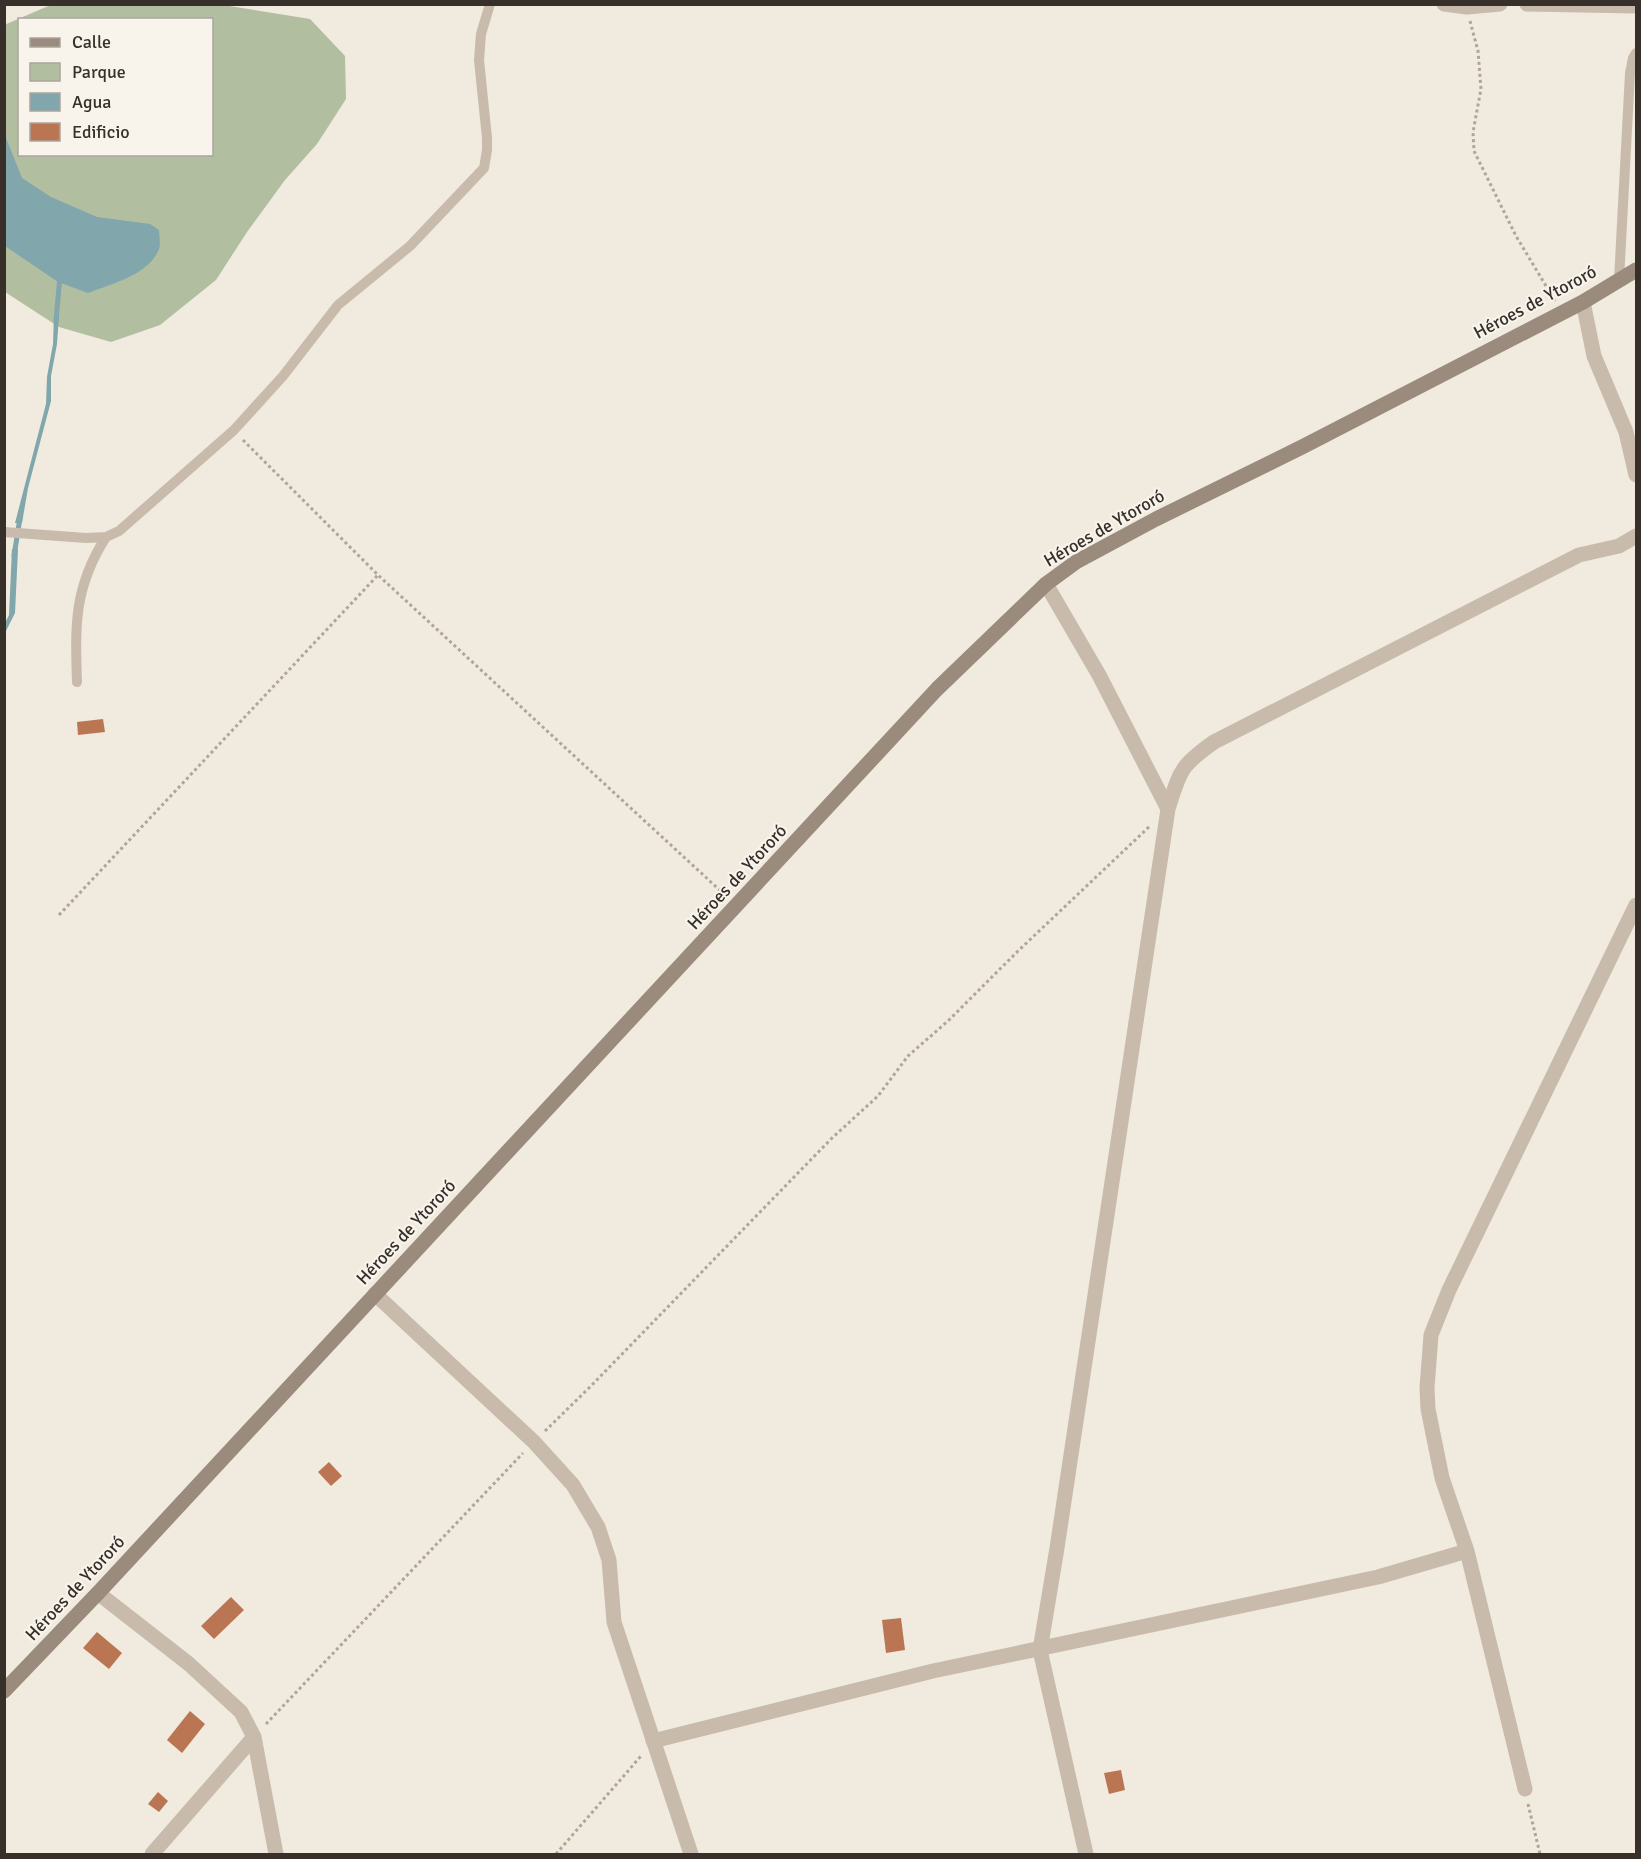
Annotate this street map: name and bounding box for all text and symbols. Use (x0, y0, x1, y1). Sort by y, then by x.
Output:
legend (18, 18, 213, 156)
text: Calle (72, 31, 111, 53)
text: Parque (72, 61, 126, 83)
text: Agua (72, 91, 111, 113)
text: Edificio (72, 121, 130, 143)
street label: Héroes de Ytororó (1470, 260, 1600, 344)
street label: Héroes de Ytororó (1040, 485, 1168, 571)
street label: Héroes de Ytororó (683, 820, 791, 934)
street label: Héroes de Ytororó (352, 1175, 460, 1289)
street label: Héroes de Ytororó (21, 1531, 129, 1645)

